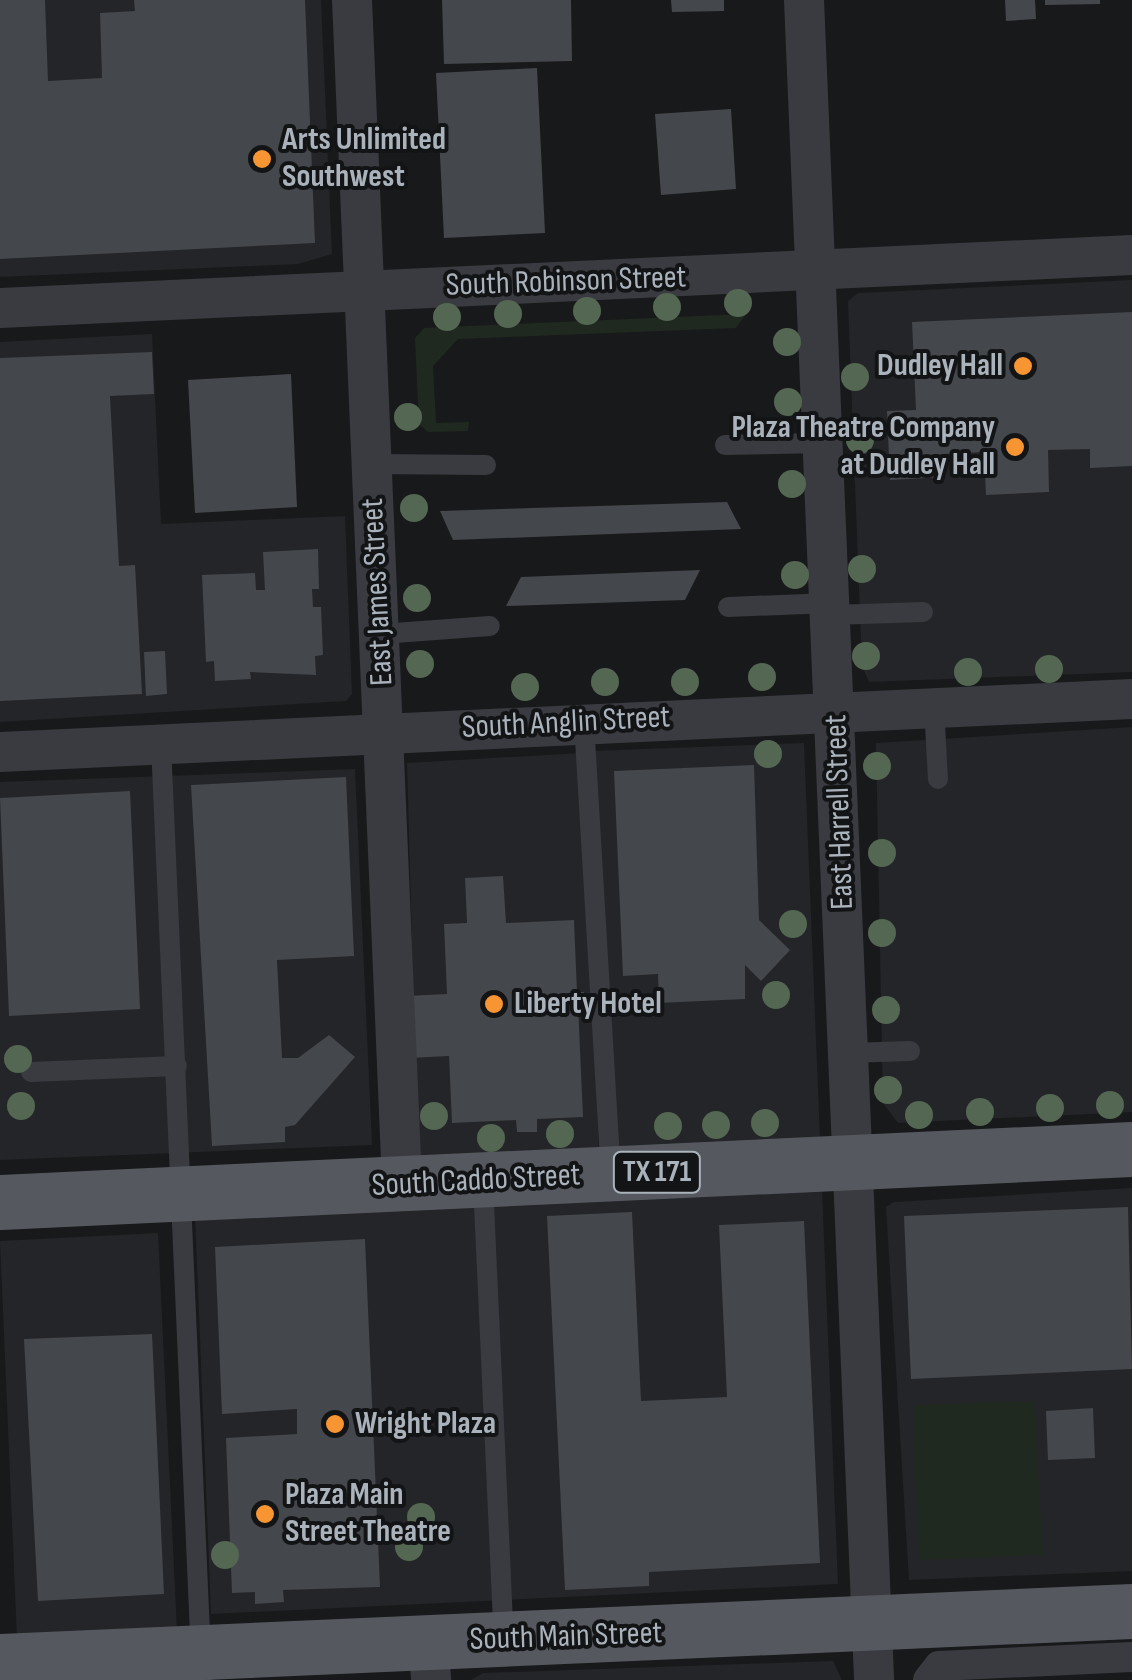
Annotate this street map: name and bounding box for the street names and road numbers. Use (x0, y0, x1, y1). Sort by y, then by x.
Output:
street label: South Robinson Street (445, 259, 687, 305)
street label: East James Street (354, 497, 402, 687)
street label: South Anglin Street (461, 698, 671, 748)
street label: East Harrell Street (817, 714, 863, 910)
road number: TX 171 (612, 1147, 702, 1197)
street label: South Caddo Street (371, 1156, 581, 1206)
street label: South Main Street (469, 1614, 663, 1660)

